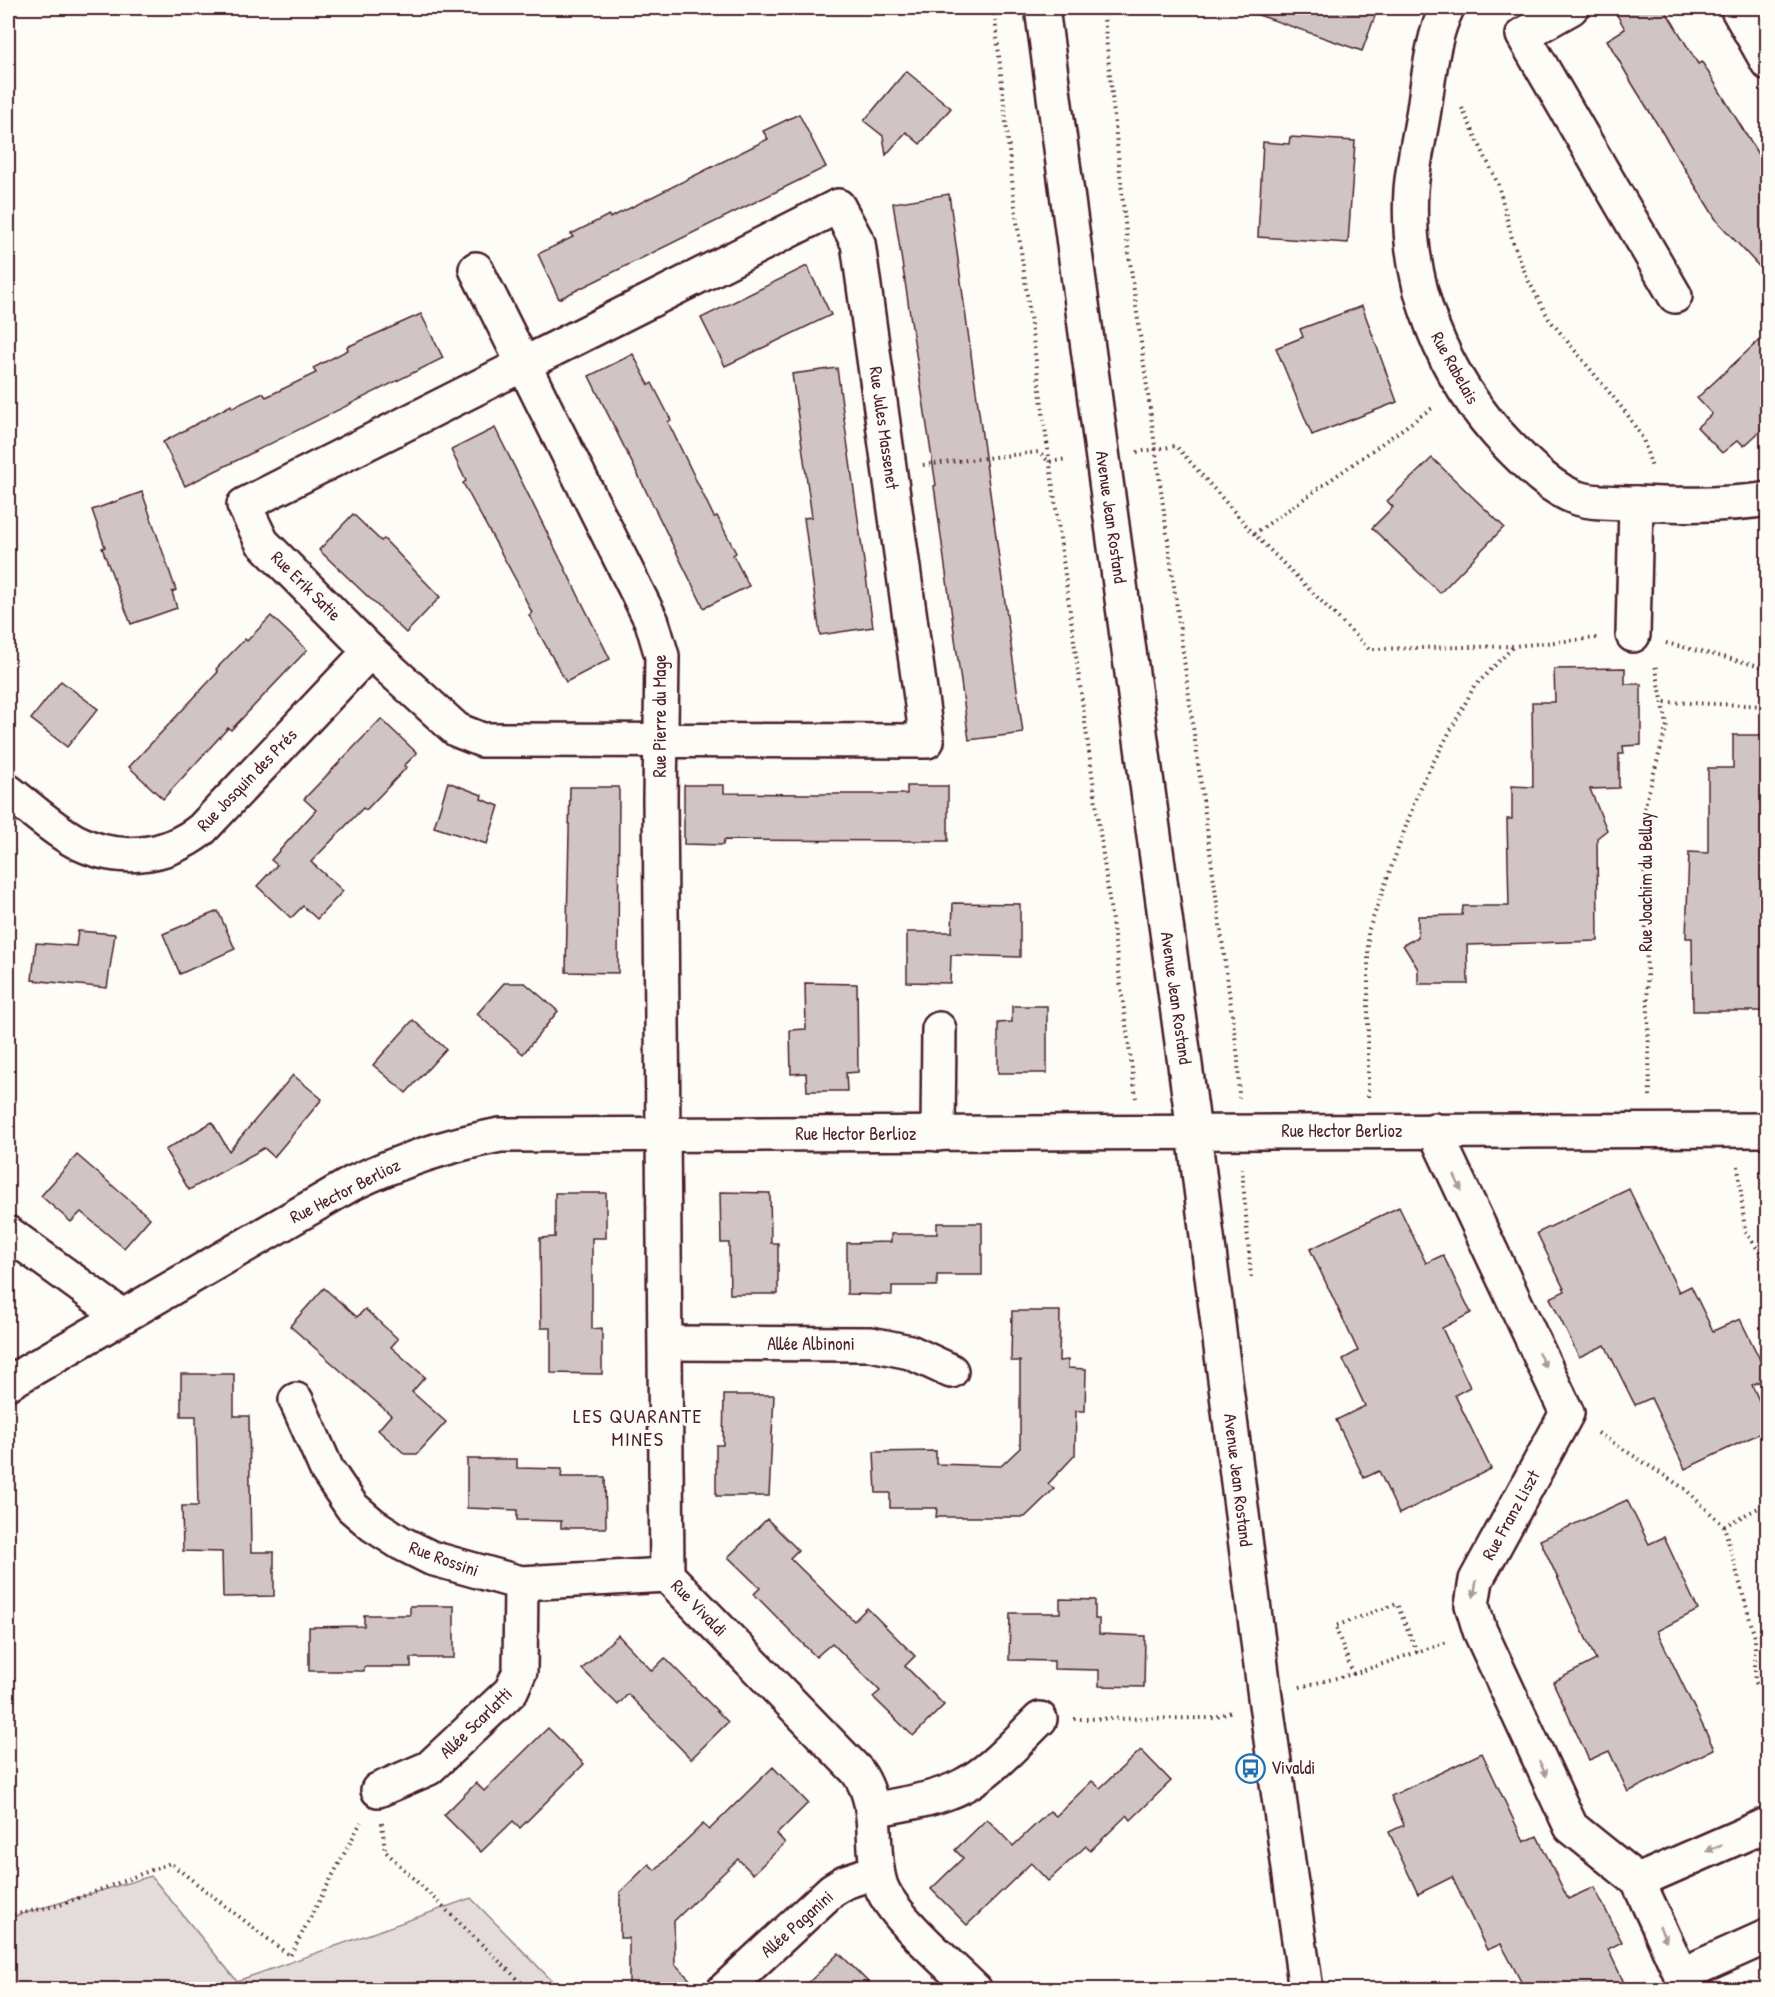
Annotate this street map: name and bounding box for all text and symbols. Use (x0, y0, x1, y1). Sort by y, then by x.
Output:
street label: Rue Rabelais (1425, 327, 1486, 409)
street label: Rue Jules Massenet (863, 365, 906, 492)
street label: Avenue Jean Rostand (1090, 449, 1133, 585)
street label: Rue Erik Satie (266, 545, 347, 626)
street label: Rue Pierre du Mage (647, 655, 672, 778)
street label: Rue Josquin des Prés (191, 723, 302, 837)
street label: Rue Joachim du Bellay (1633, 812, 1658, 952)
street label: Avenue Jean Rostand (1155, 930, 1198, 1066)
street label: Rue Hector Berlioz (1282, 1118, 1403, 1143)
street label: Rue Hector Berlioz (796, 1121, 917, 1146)
street label: Rue Hector Berlioz (285, 1152, 405, 1229)
one-way arrow (1454, 1175, 1463, 1192)
street label: Allée Albinoni (767, 1331, 855, 1356)
one-way arrow (1537, 1351, 1546, 1368)
district label: LES QUARANTE MINES (573, 1402, 703, 1452)
street label: Avenue Jean Rostand (1218, 1412, 1259, 1548)
street label: Rue Franz Liszt (1476, 1465, 1546, 1564)
street label: Rue Rossini (406, 1534, 482, 1583)
street label: Rue Vivaldi (666, 1573, 733, 1642)
one-way arrow (1470, 1579, 1479, 1598)
street label: Allée Scarlatti (434, 1682, 518, 1764)
bus stop icon: Vivaldi (1234, 1752, 1266, 1784)
place label: Vivaldi (1271, 1755, 1315, 1780)
one-way arrow (1539, 1760, 1548, 1777)
one-way arrow (1705, 1843, 1723, 1853)
street label: Allée Paganini (755, 1884, 839, 1963)
one-way arrow (1658, 1926, 1667, 1943)

